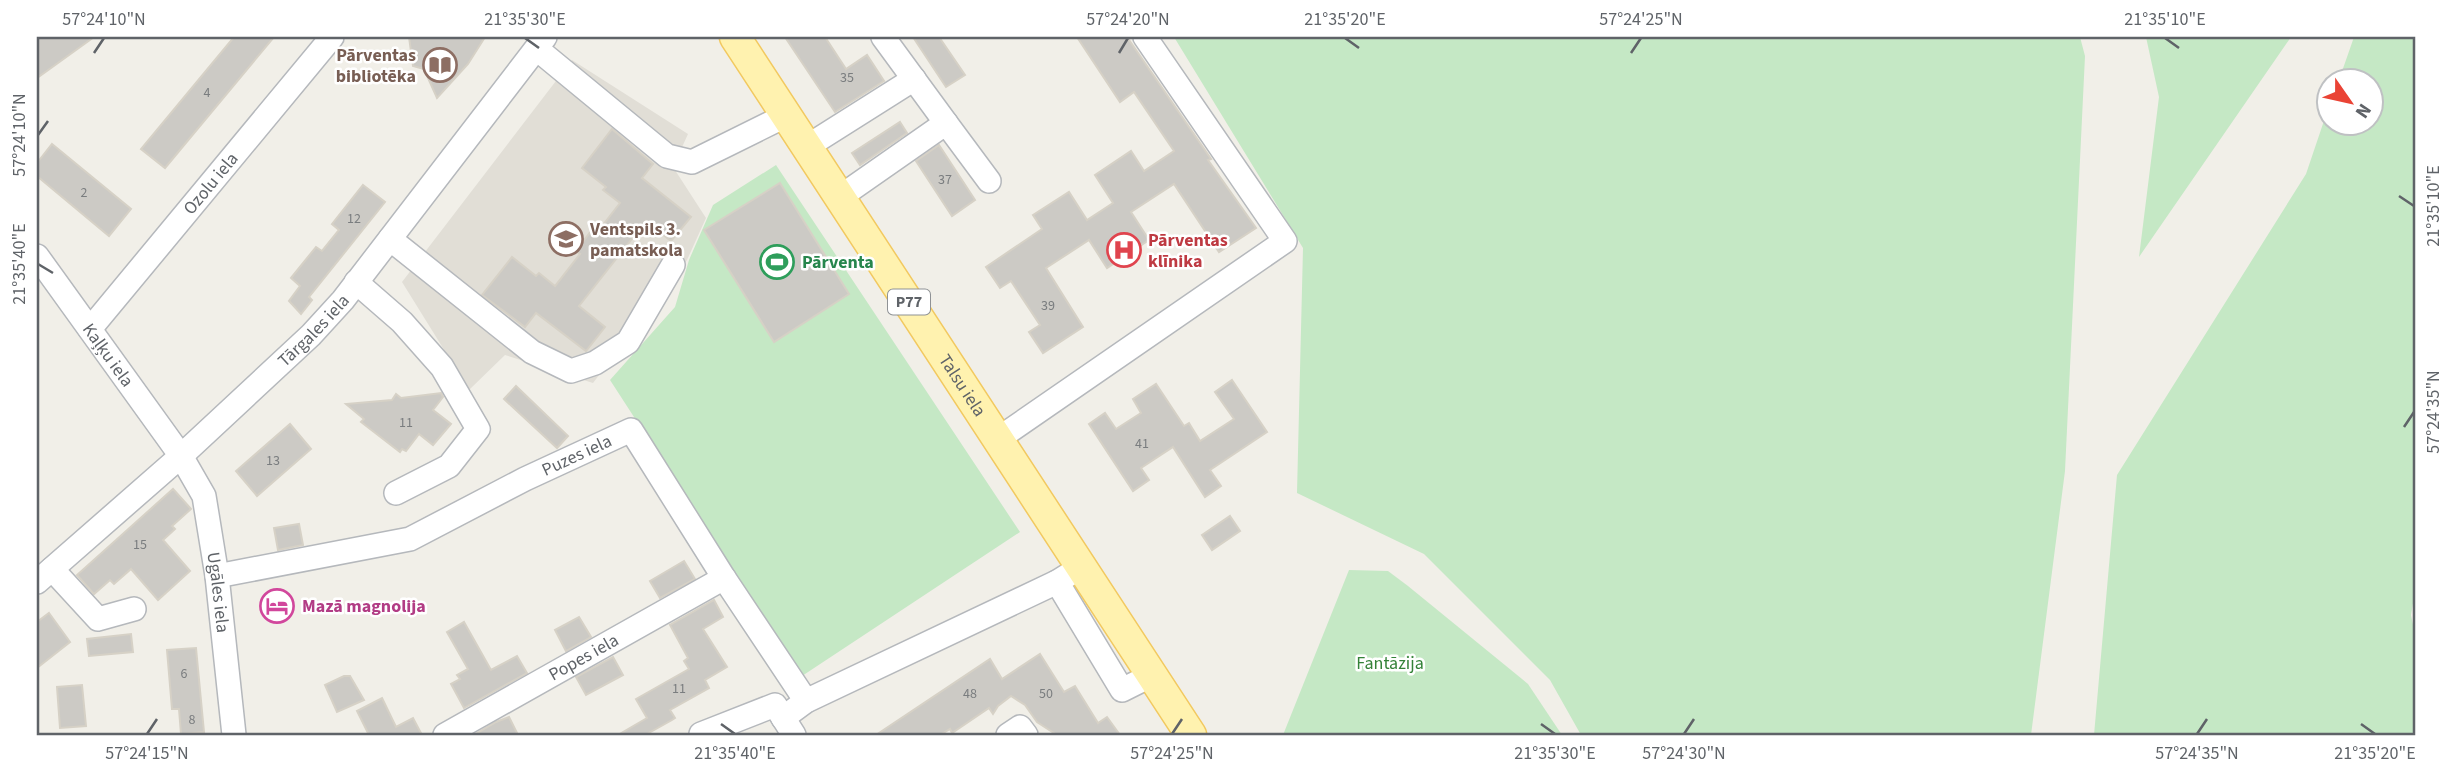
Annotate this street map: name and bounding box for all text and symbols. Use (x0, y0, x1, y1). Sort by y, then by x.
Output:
text: 57°24'10"N (62, 7, 146, 32)
text: 21°35'30"E (484, 7, 566, 32)
text: 57°24'20"N (1086, 7, 1170, 32)
text: 21°35'20"E (1304, 7, 1386, 32)
text: 57°24'25"N (1599, 7, 1683, 32)
text: 21°35'10"E (2124, 7, 2206, 32)
place label: Pārventas bibliotēka (336, 43, 416, 89)
library icon: Pārventas bibliotēka (421, 46, 459, 84)
north arrow (2316, 66, 2386, 136)
house number: 35 (840, 68, 854, 88)
house number: 4 (204, 83, 211, 103)
text: 57°24'10"N (7, 93, 32, 177)
text: N (2348, 98, 2378, 123)
street label: Ozolu iela (177, 147, 244, 220)
text: 21°35'10"E (2421, 165, 2446, 247)
house number: 37 (938, 170, 952, 190)
house number: 2 (81, 183, 88, 203)
house number: 12 (347, 209, 361, 229)
place label: Ventspils 3. pamatskola (589, 217, 683, 263)
school or university icon: Ventspils 3. pamatskola (547, 220, 585, 258)
text: 21°35'40"E (7, 223, 32, 305)
place label: Pārventas klīnika (1148, 228, 1228, 274)
hospital icon: Pārventas klīnika (1105, 231, 1143, 269)
sports icon: Pārventa (758, 243, 796, 281)
place label: Pārventa (802, 250, 874, 275)
street label: Tārgales iela (272, 288, 355, 372)
road number: P77 (888, 290, 930, 314)
house number: 39 (1041, 296, 1055, 316)
street label: Kaļķu iela (77, 318, 140, 392)
street label: Talsu iela (933, 349, 992, 421)
text: 57°24'35"N (2421, 370, 2446, 454)
house number: 11 (399, 413, 413, 433)
street label: Puzes iela (537, 428, 616, 482)
house number: 41 (1135, 434, 1149, 454)
house number: 13 (266, 451, 280, 471)
house number: 15 (133, 535, 147, 555)
street label: Ugāles iela (201, 550, 235, 634)
hotel icon: Mazā magnolija (258, 587, 296, 625)
place label: Mazā magnolija (302, 594, 426, 619)
street label: Popes iela (544, 627, 623, 687)
park label: Fantāzija (1356, 651, 1424, 676)
house number: 6 (181, 664, 188, 684)
house number: 11 (672, 679, 686, 699)
house number: 48 (963, 684, 977, 704)
house number: 50 (1039, 684, 1053, 704)
house number: 8 (189, 710, 196, 730)
text: 57°24'15"N (105, 741, 189, 766)
text: 21°35'40"E (694, 741, 776, 766)
text: 57°24'25"N (1130, 741, 1214, 766)
text: 21°35'30"E (1514, 741, 1596, 766)
text: 57°24'30"N (1642, 741, 1726, 766)
text: 57°24'35"N (2155, 741, 2239, 766)
text: 21°35'20"E (2334, 741, 2416, 766)

